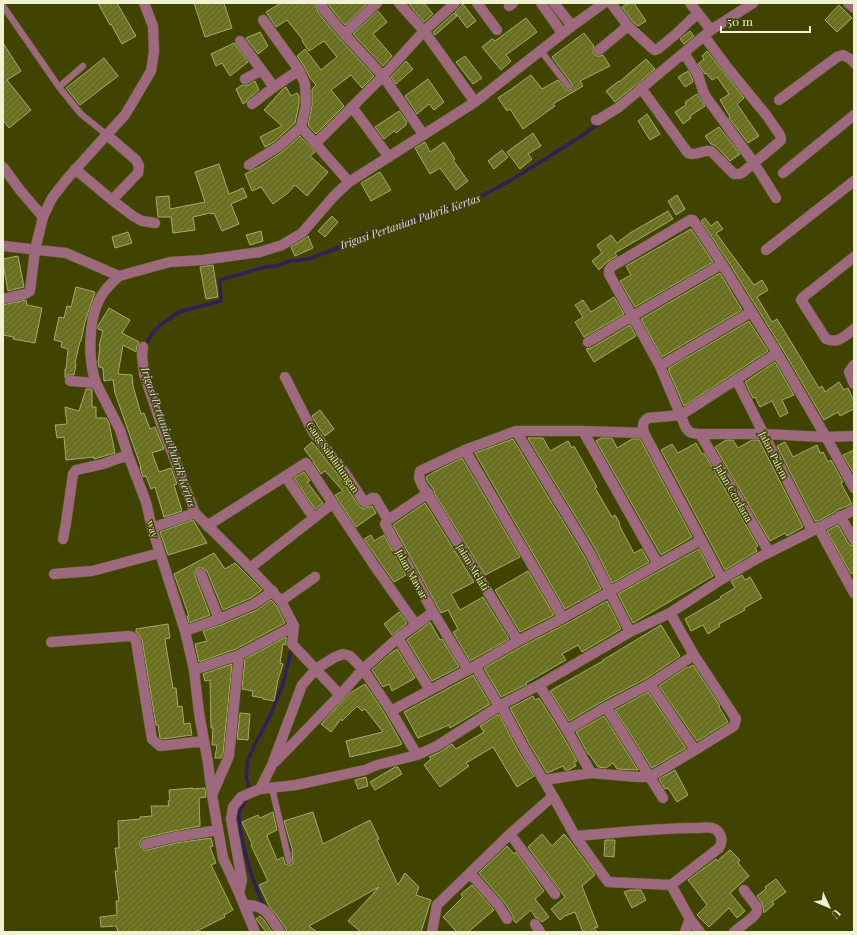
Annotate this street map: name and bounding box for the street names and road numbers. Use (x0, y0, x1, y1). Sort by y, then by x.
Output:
street label: Gang Sabilulungan (303, 419, 363, 495)
street label: Jalan Palem (756, 428, 792, 481)
street label: Jalan Cendana (711, 461, 756, 524)
street label: way (144, 519, 162, 539)
street label: Jalan Melati (453, 540, 492, 593)
street label: Jalan Mawar (392, 546, 432, 602)

